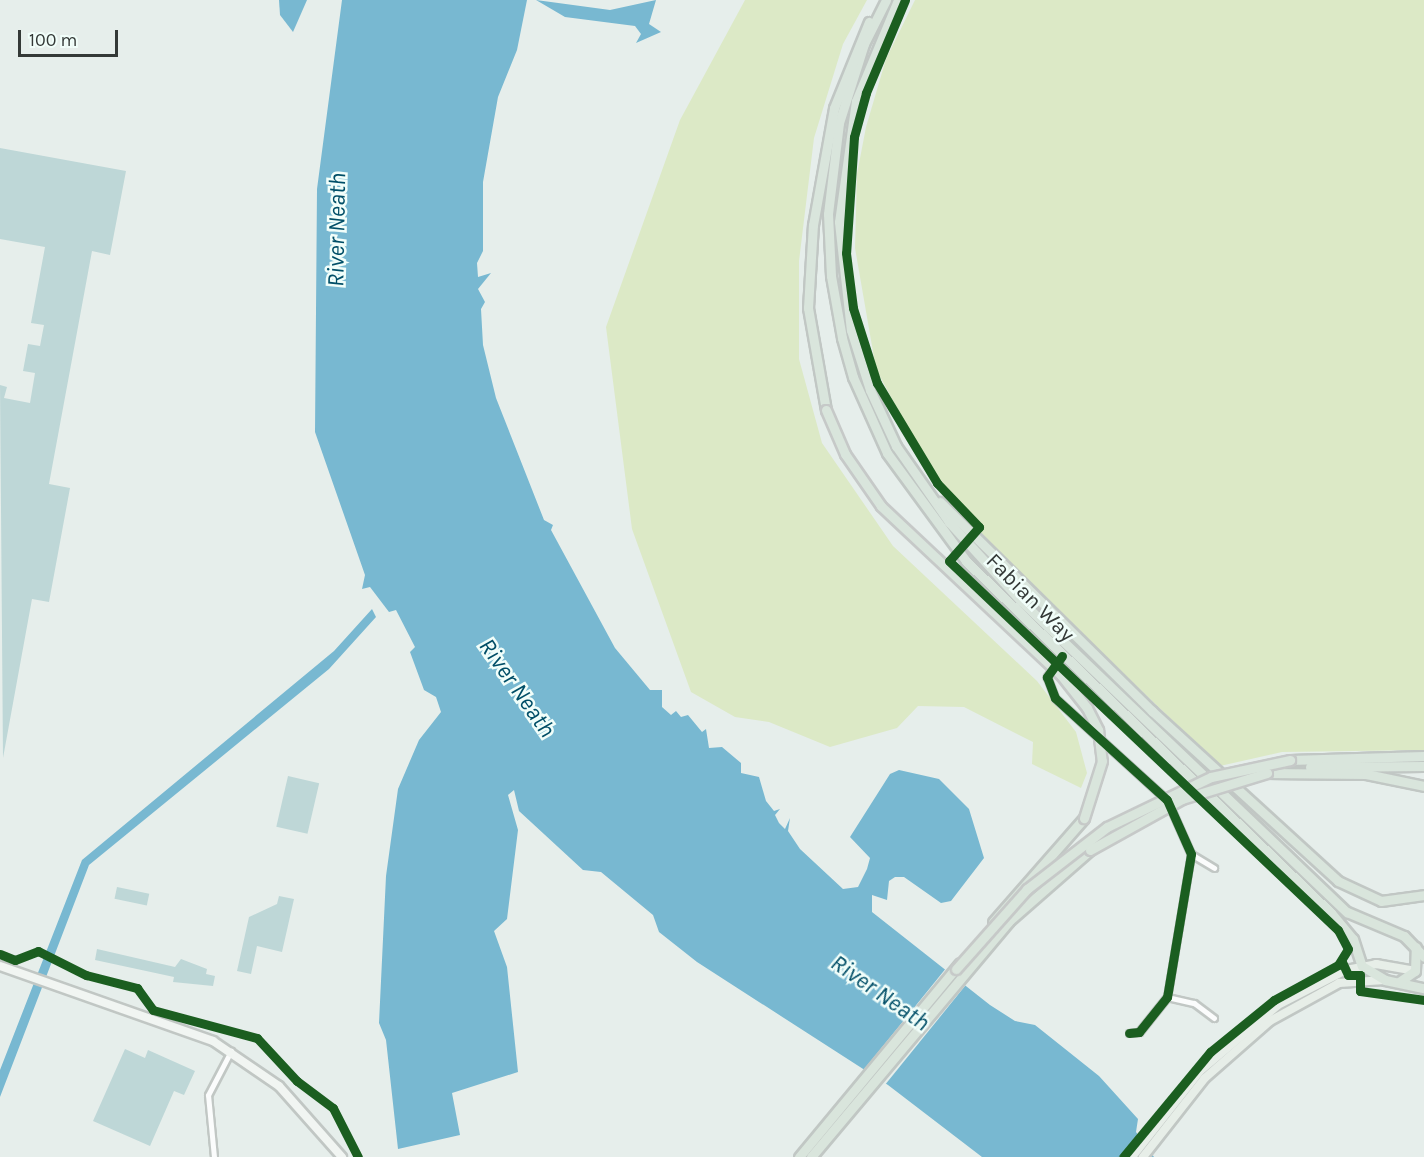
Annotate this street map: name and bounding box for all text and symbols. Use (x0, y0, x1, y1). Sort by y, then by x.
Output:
scale bar (21, 18, 122, 56)
text: 100 m (29, 29, 77, 51)
water label: River Neath (322, 173, 352, 287)
street label: Fabian Way (980, 548, 1080, 648)
water label: River Neath (472, 633, 562, 743)
water label: River Neath (825, 948, 935, 1038)

